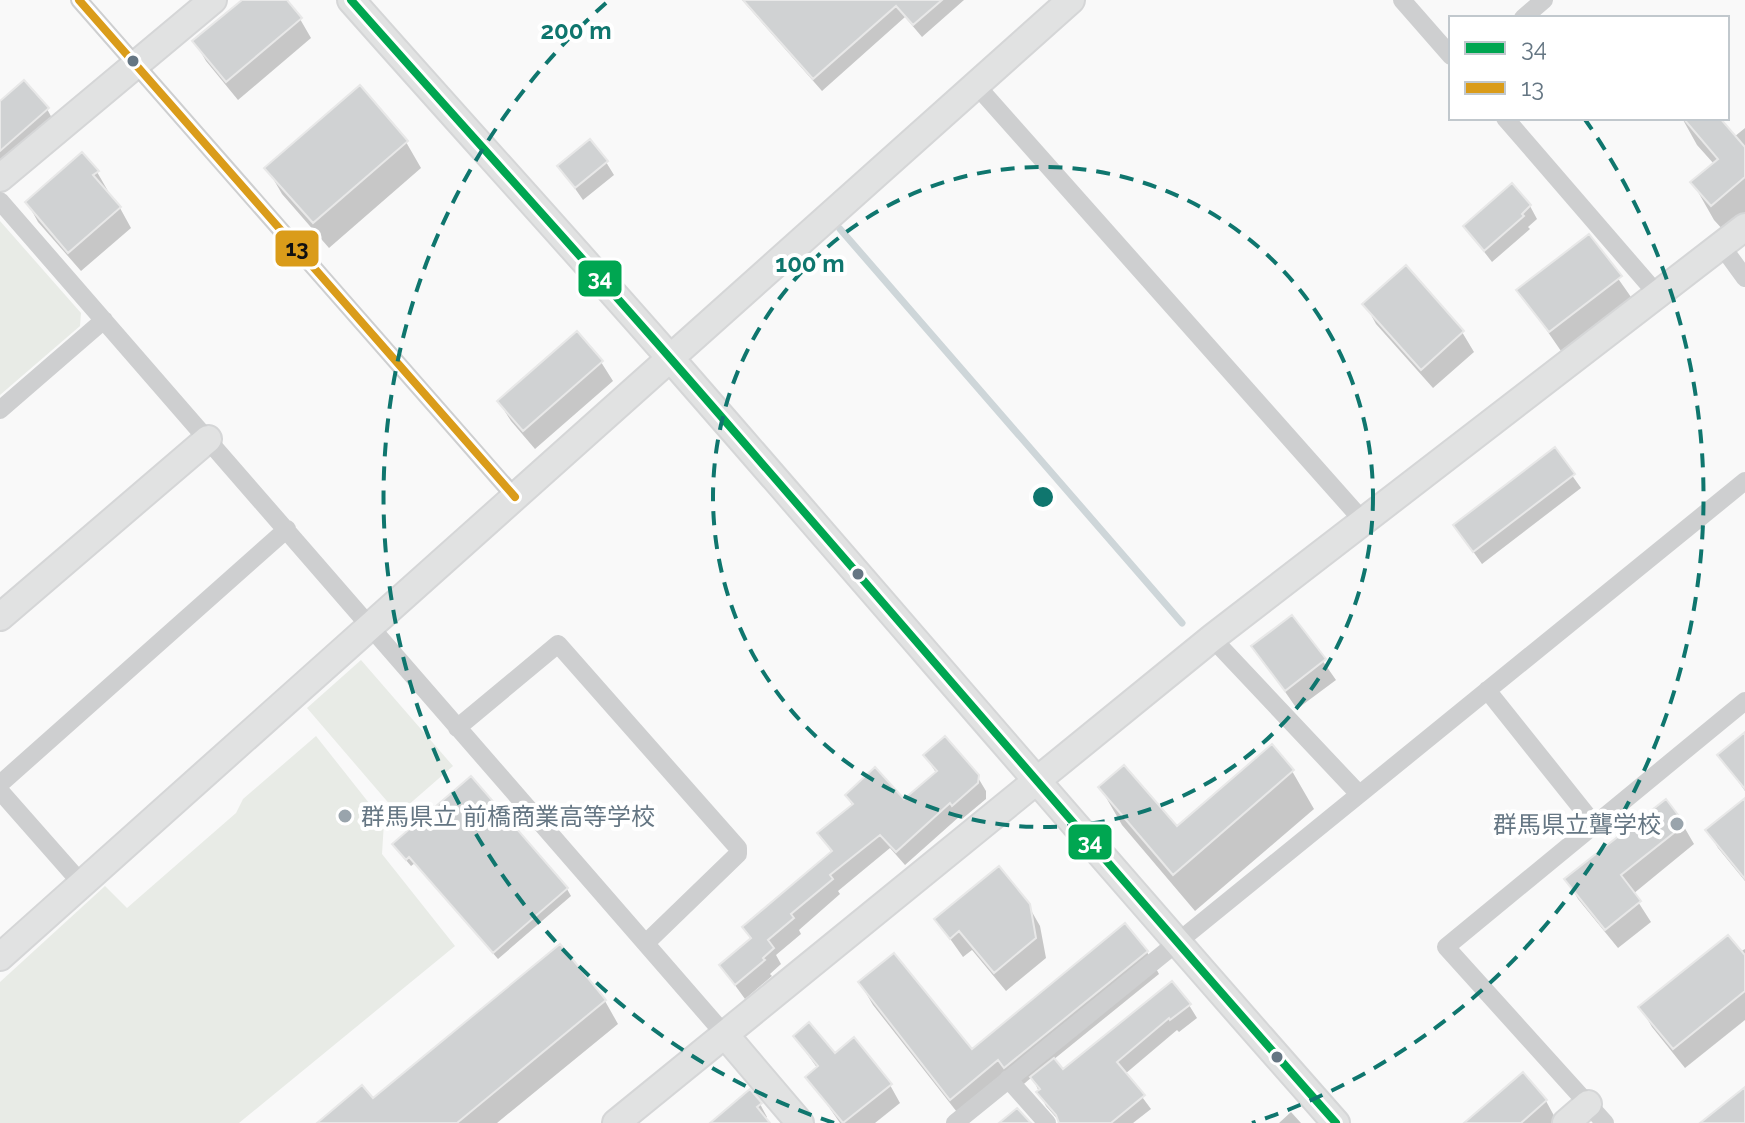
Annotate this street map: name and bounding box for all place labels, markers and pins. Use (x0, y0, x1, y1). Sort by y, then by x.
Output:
unlabelled marker (125, 53, 141, 69)
centre of rings (1029, 483, 1057, 511)
unlabelled marker (850, 566, 866, 582)
place label: 群馬県立 前橋商業高等学校 (361, 802, 655, 831)
marker: 群馬県立 前橋商業高等学校 (336, 807, 354, 825)
place label: 群馬県立聾学校 (1493, 810, 1661, 839)
marker: 群馬県立聾学校 (1668, 815, 1686, 833)
unlabelled marker (1269, 1049, 1285, 1065)

